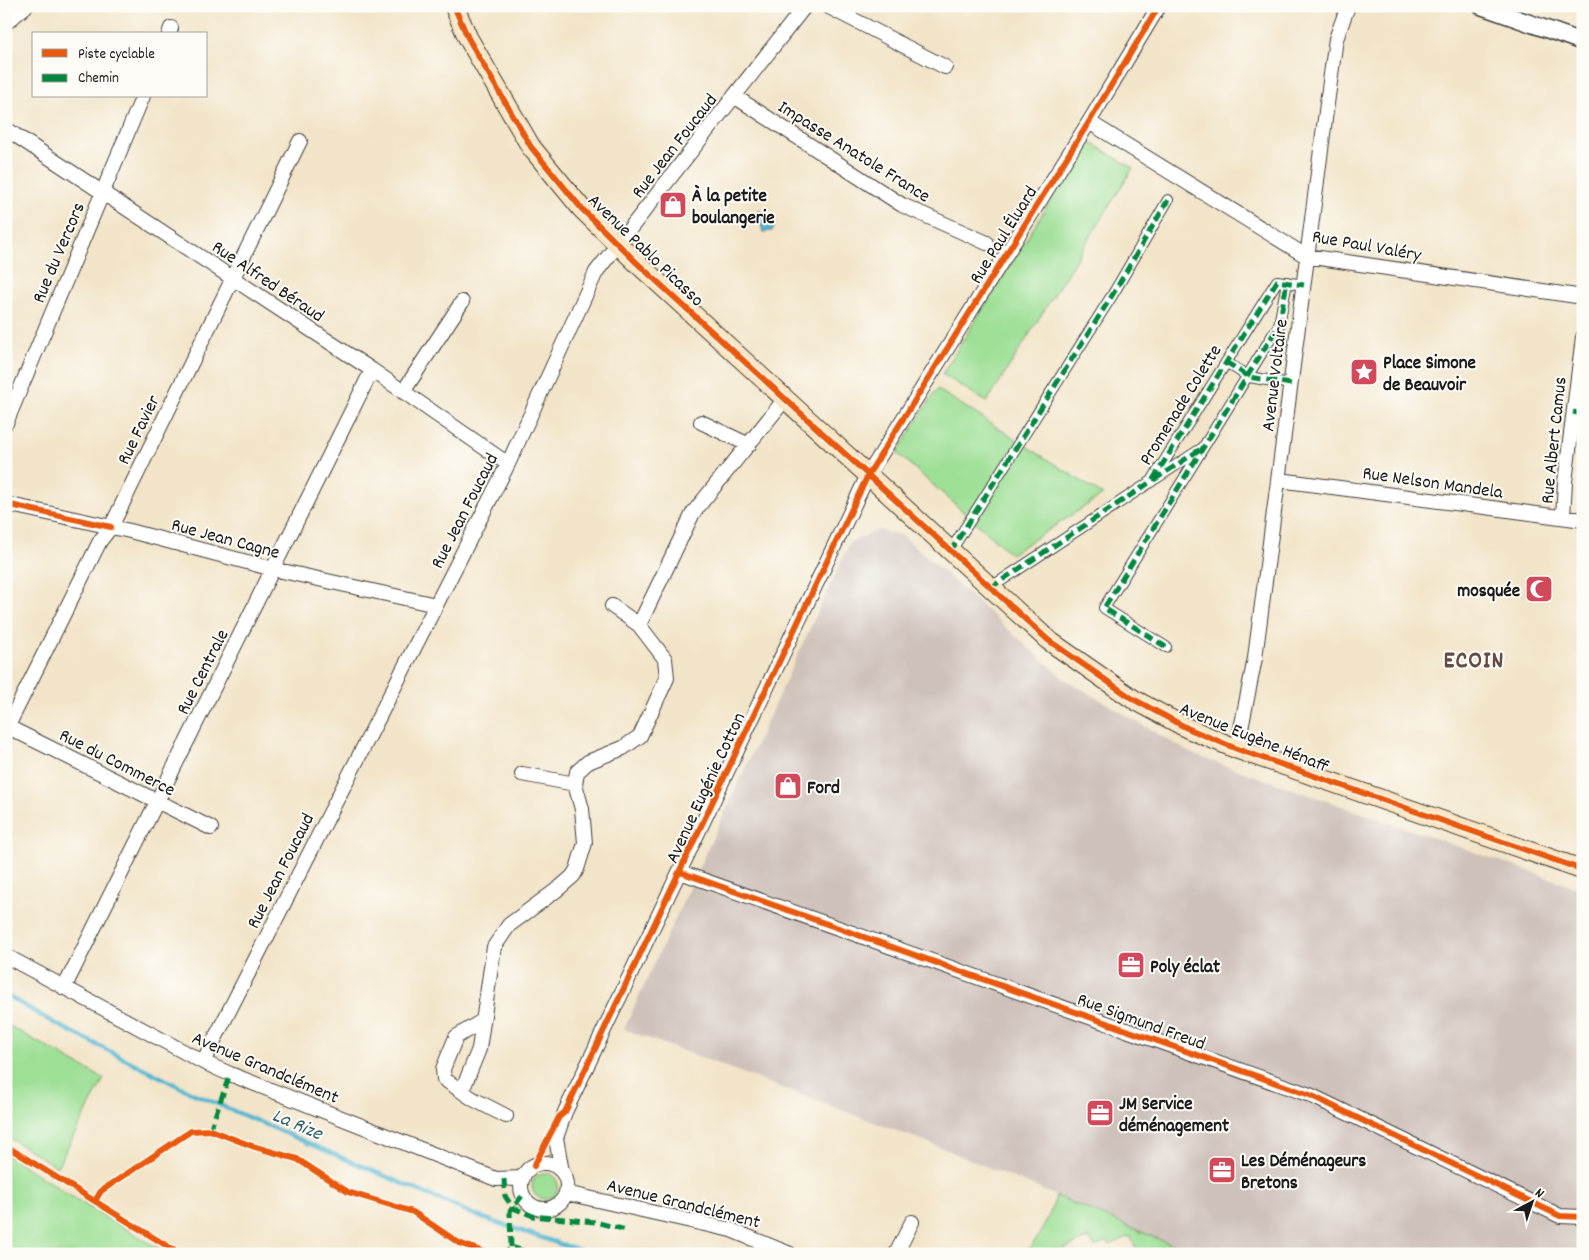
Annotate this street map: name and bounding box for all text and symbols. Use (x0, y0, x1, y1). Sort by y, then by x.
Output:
legend (32, 32, 208, 98)
text: Piste cyclable (78, 44, 155, 66)
text: Chemin (78, 68, 119, 90)
street label: Rue Jean Foucaud (626, 89, 725, 205)
street label: Impasse Anatole France (772, 95, 935, 211)
street label: Rue Paul Éluard (964, 182, 1046, 290)
place label: À la petite boulangerie (692, 184, 775, 233)
street label: Avenue Pablo Picasso (580, 189, 709, 314)
shop icon: À la petite boulangerie (658, 190, 688, 220)
street label: Rue du Vercors (27, 199, 94, 308)
street label: Rue Paul Valéry (1310, 225, 1423, 270)
street label: Rue Alfred Béraud (205, 235, 329, 331)
street label: Avenue Voltaire (1256, 318, 1297, 433)
street label: Promenade Colette (1134, 340, 1230, 472)
place label: Place Simone de Beauvoir (1383, 351, 1476, 400)
place icon: Place Simone de Beauvoir (1349, 357, 1379, 387)
street label: Rue Albert Camus (1535, 376, 1576, 505)
street label: Rue Favier (112, 391, 169, 470)
street label: Rue Jean Foucaud (425, 449, 507, 574)
street label: Rue Nelson Mandela (1361, 461, 1506, 508)
street label: Rue Jean Cagne (168, 513, 282, 568)
mosque icon: mosquée (1524, 574, 1554, 604)
place label: mosquée (1457, 579, 1520, 606)
street label: Rue Centrale (171, 625, 237, 720)
district label: ECOIN (1444, 645, 1504, 679)
street label: Avenue Eugène Hénaff (1175, 697, 1333, 782)
street label: Avenue Eugénie Cotton (660, 709, 754, 868)
street label: Rue du Commerce (54, 723, 179, 805)
shop icon: Ford (773, 771, 803, 801)
place label: Ford (807, 776, 840, 803)
street label: Rue Jean Foucaud (241, 809, 323, 934)
office icon: Poly éclat (1116, 950, 1146, 980)
place label: Poly éclat (1150, 955, 1220, 982)
street label: Rue Sigmund Freud (1073, 988, 1209, 1059)
street label: Avenue Grandclément (187, 1026, 342, 1112)
place label: JM Service déménagement (1119, 1092, 1229, 1141)
office icon: JM Service déménagement (1085, 1098, 1115, 1128)
water label: La Rize (267, 1103, 327, 1149)
place label: Les Déménageurs Bretons (1241, 1149, 1366, 1198)
office icon: Les Déménageurs Bretons (1207, 1155, 1237, 1185)
street label: Avenue Grandclément (604, 1173, 763, 1238)
north arrow (1506, 1178, 1556, 1228)
text: N (1530, 1184, 1548, 1204)

